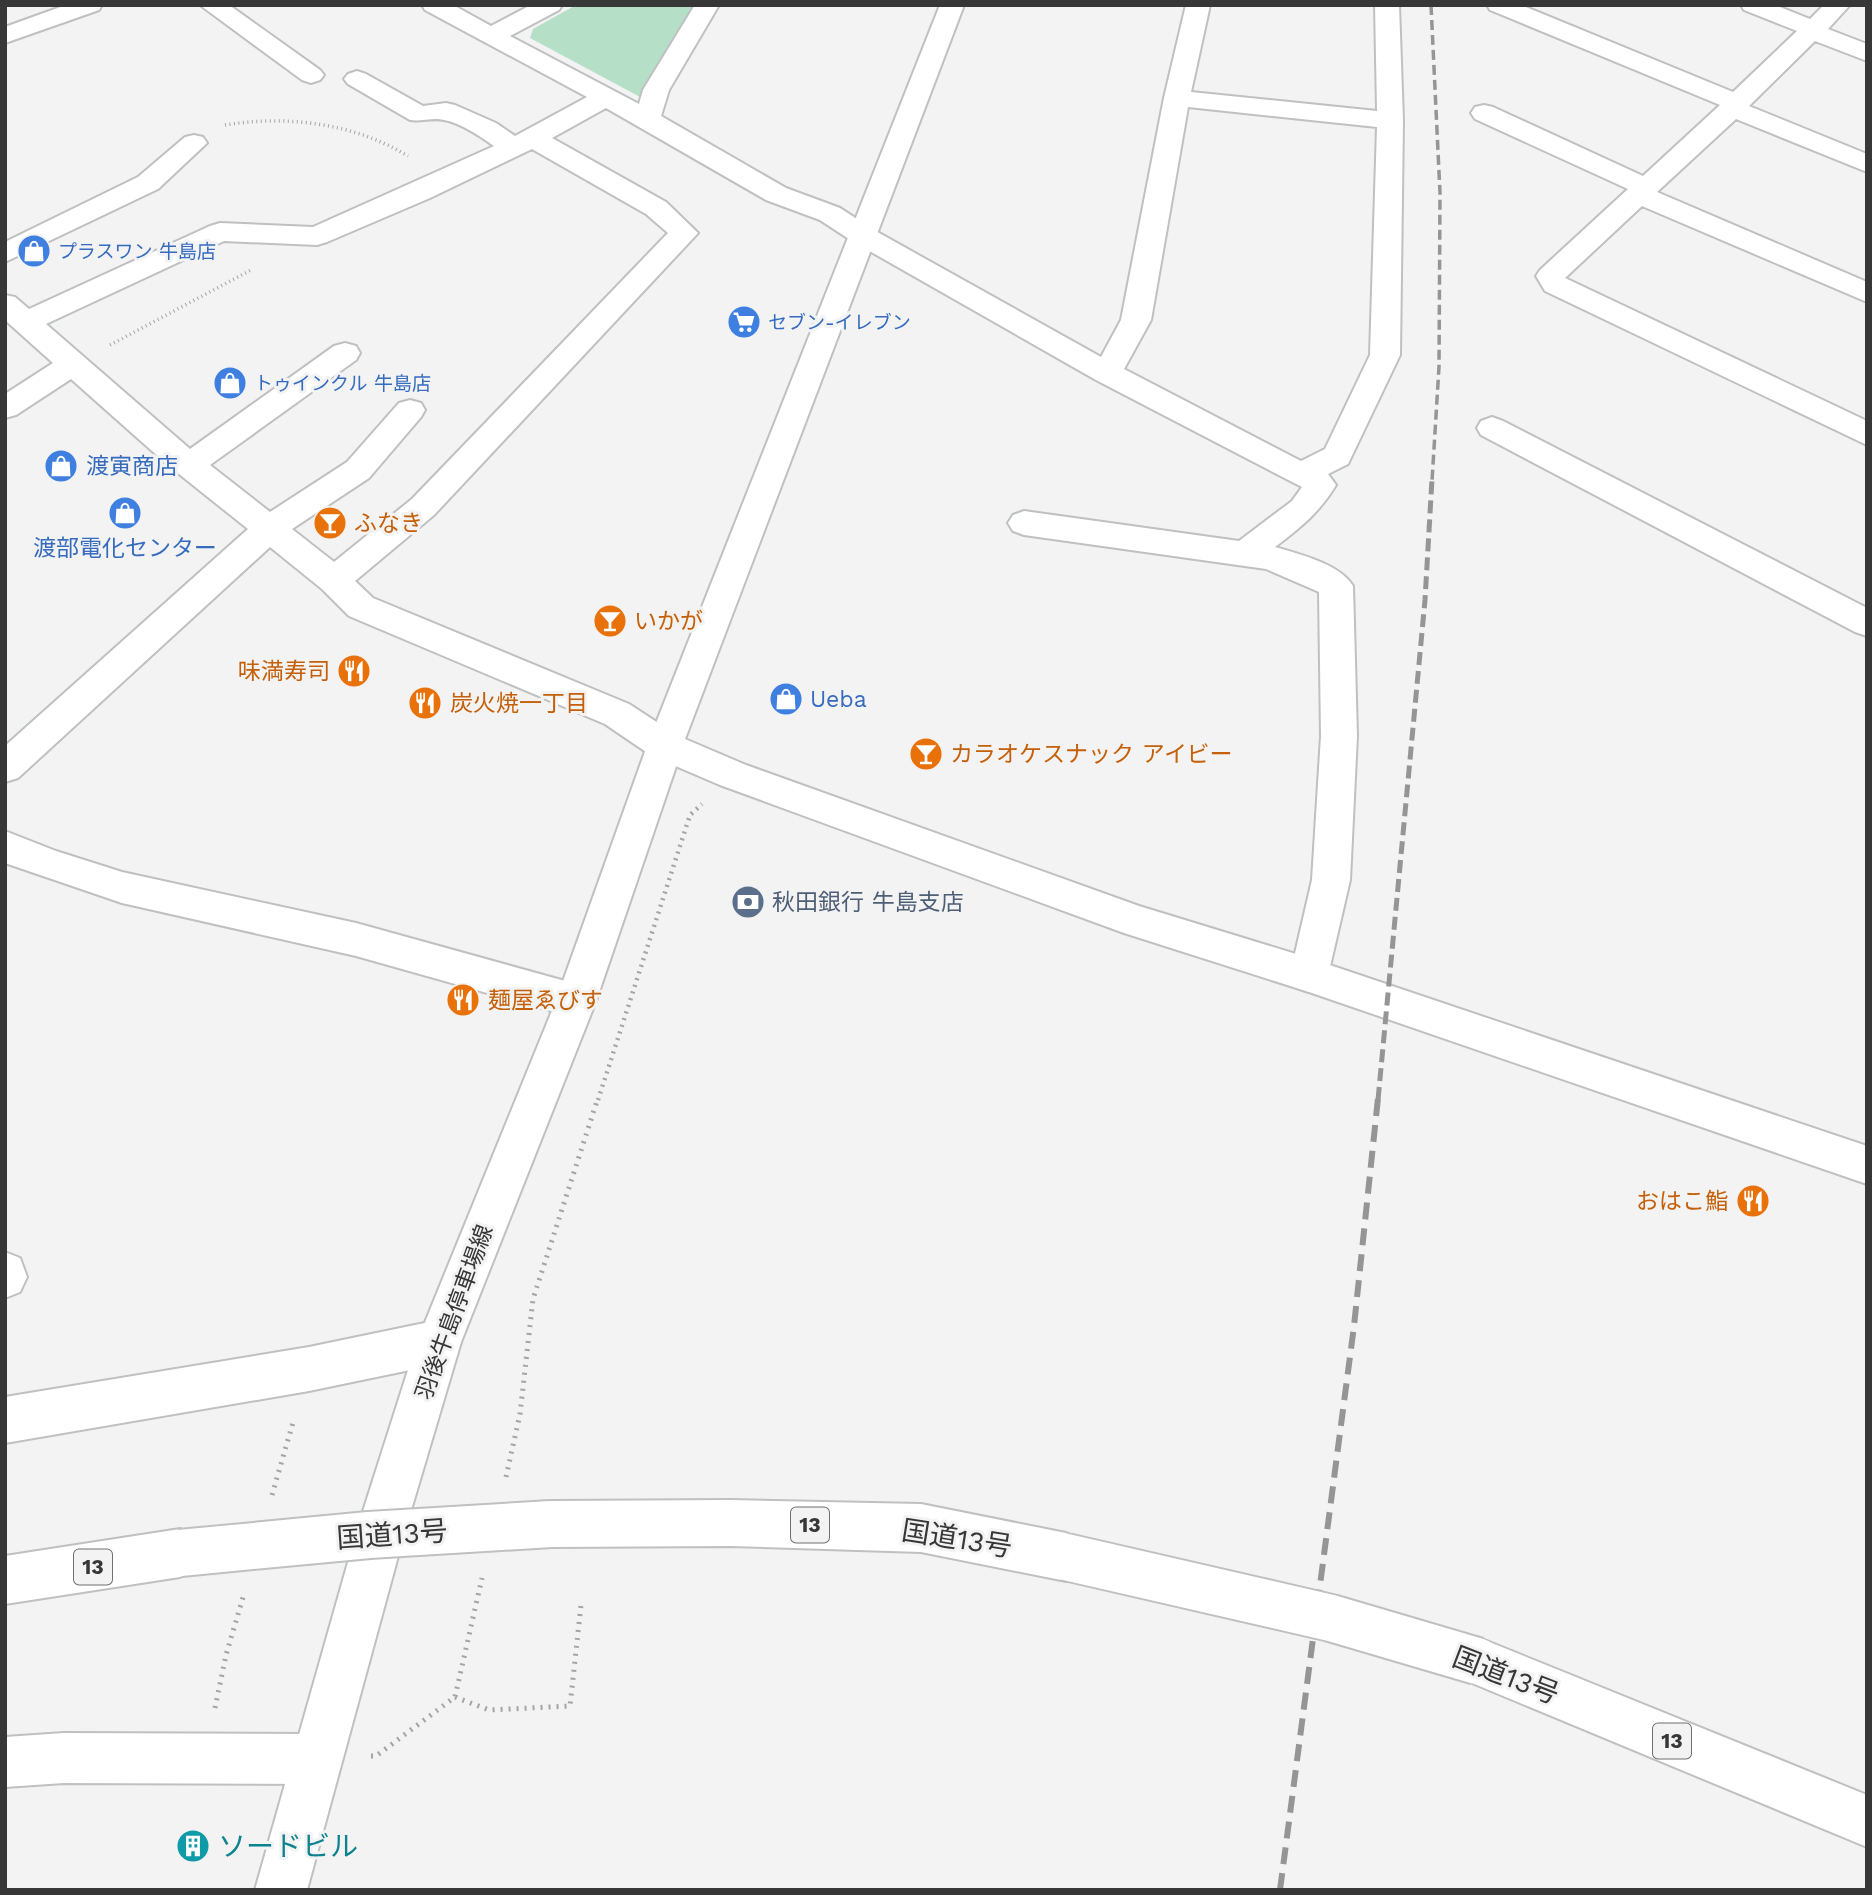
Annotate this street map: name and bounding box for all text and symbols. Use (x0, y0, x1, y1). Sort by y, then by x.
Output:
shop icon: プラスワン 牛島店 (15, 232, 53, 270)
place label: プラスワン 牛島店 (58, 240, 216, 263)
supermarket icon: セブン-イレブン (725, 303, 763, 341)
place label: セブン-イレブン (768, 311, 911, 334)
shop icon: トゥインクル 牛島店 (211, 364, 249, 402)
place label: トゥインクル 牛島店 (254, 372, 431, 395)
shop icon: 渡寅商店 (42, 447, 80, 485)
place label: 渡寅商店 (86, 453, 178, 480)
shop icon: 渡部電化センター (106, 494, 144, 532)
bar icon: ふなき (311, 504, 349, 542)
place label: ふなき (354, 510, 423, 537)
place label: 渡部電化センター (33, 535, 217, 562)
bar icon: いかが (591, 602, 629, 640)
place label: いかが (634, 608, 703, 635)
restaurant icon: 味満寿司 (335, 652, 373, 690)
place label: 味満寿司 (238, 658, 330, 685)
shop icon: Ueba (767, 680, 805, 718)
restaurant icon: 炭火焼一丁目 (406, 684, 444, 722)
place label: Ueba (810, 686, 867, 713)
place label: 炭火焼一丁目 (450, 690, 588, 717)
bar icon: カラオケスナック アイビー (907, 735, 945, 773)
place label: カラオケスナック アイビー (950, 741, 1233, 768)
bank icon: 秋田銀行 牛島支店 (729, 883, 767, 921)
place label: 秋田銀行 牛島支店 (772, 889, 964, 916)
restaurant icon: 麺屋ゑびす (444, 981, 482, 1019)
place label: 麺屋ゑびす (488, 987, 603, 1014)
restaurant icon: おはこ鮨 (1734, 1182, 1772, 1220)
place label: おはこ鮨 (1636, 1188, 1728, 1215)
street label: 羽後牛島停車場線 (410, 1221, 499, 1403)
road number: 13 (791, 1508, 829, 1542)
street label: 国道13号 (899, 1513, 1014, 1563)
street label: 国道13号 (335, 1514, 449, 1555)
road number: 13 (74, 1550, 112, 1584)
street label: 国道13号 (1448, 1640, 1564, 1711)
road number: 13 (1653, 1724, 1691, 1758)
building icon: ソードビル (174, 1827, 212, 1865)
place label: ソードビル (218, 1830, 358, 1863)

